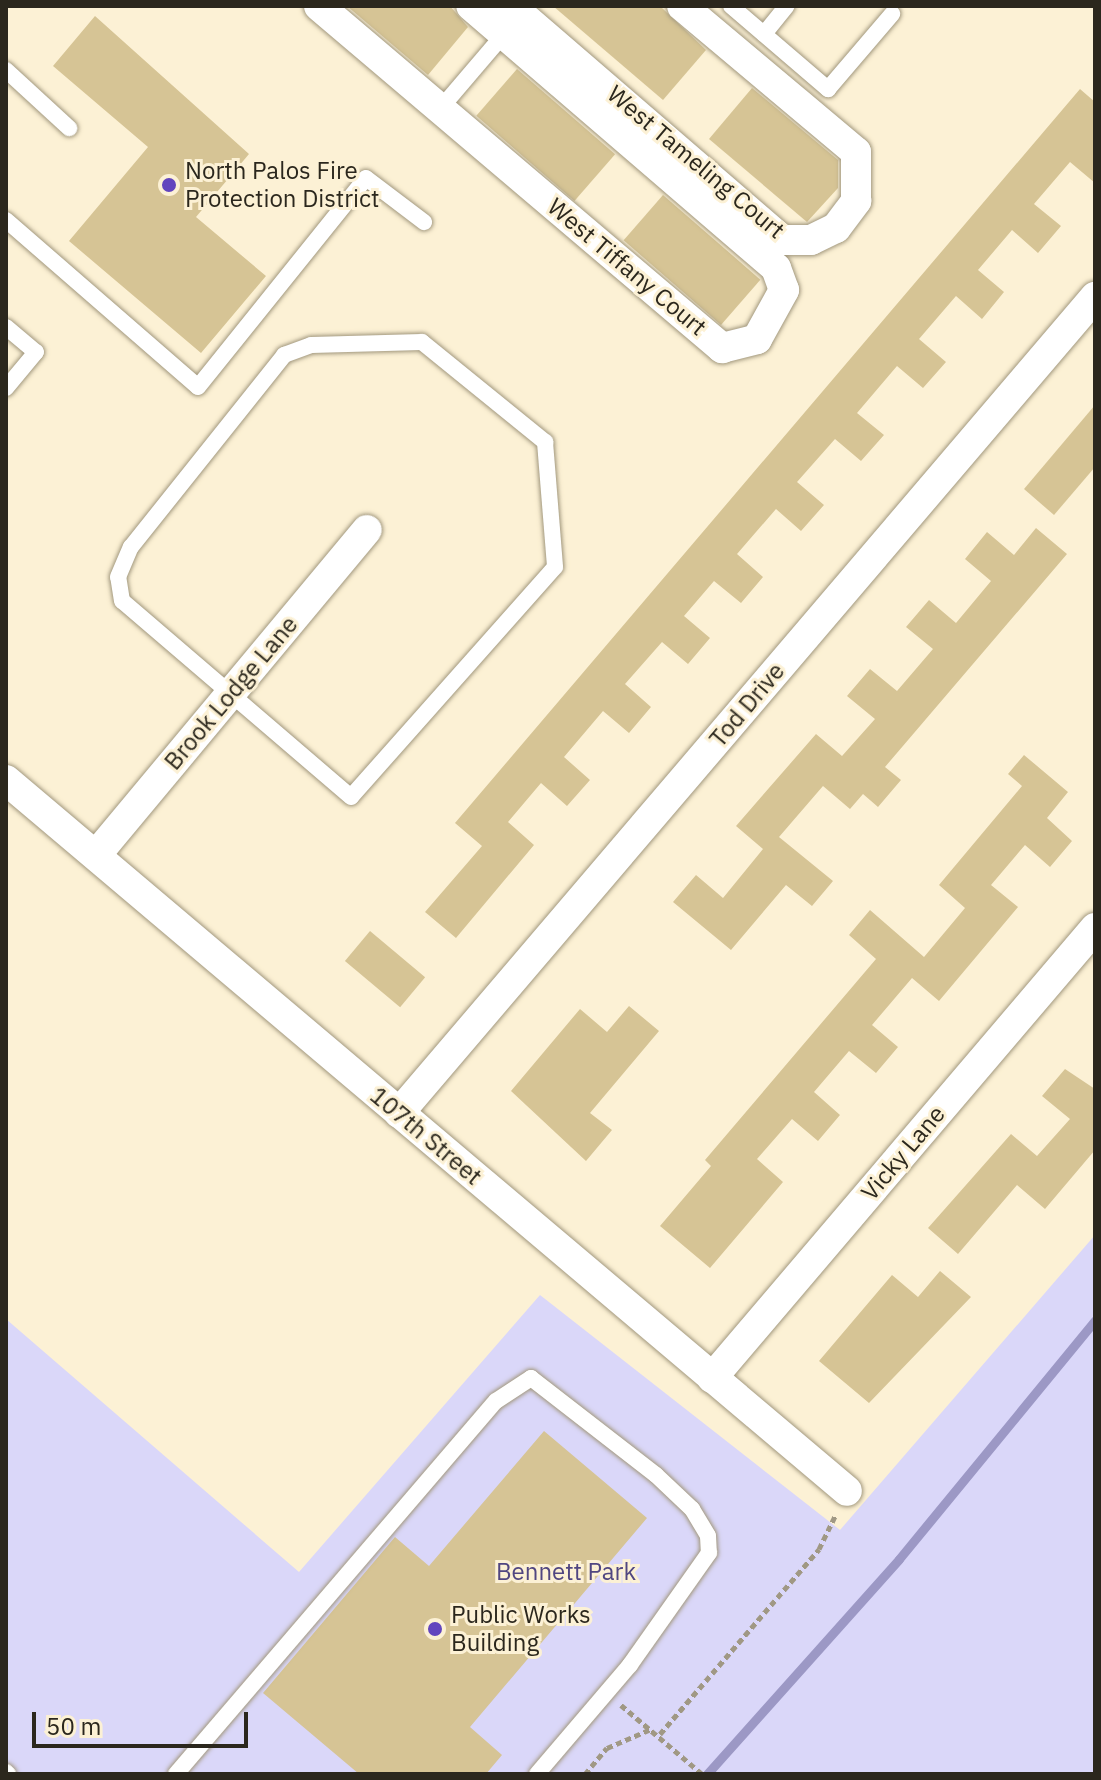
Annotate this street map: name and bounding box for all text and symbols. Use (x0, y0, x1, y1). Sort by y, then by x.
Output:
street label: West Tameling Court (601, 79, 791, 245)
place label: North Palos Fire Protection District (185, 157, 380, 213)
marker: North Palos Fire Protection District (160, 176, 178, 194)
street label: West Tiffany Court (542, 192, 712, 342)
street label: Brook Lodge Lane (158, 610, 304, 776)
street label: Tod Drive (704, 657, 790, 753)
street label: 107th Street (364, 1081, 488, 1191)
street label: Vicky Lane (855, 1100, 951, 1206)
park label: Bennett Park (496, 1558, 636, 1586)
place label: Public Works Building (451, 1601, 591, 1657)
marker: Public Works Building (426, 1620, 444, 1638)
scale bar (36, 1696, 252, 1746)
text: 50 m (46, 1710, 101, 1742)

